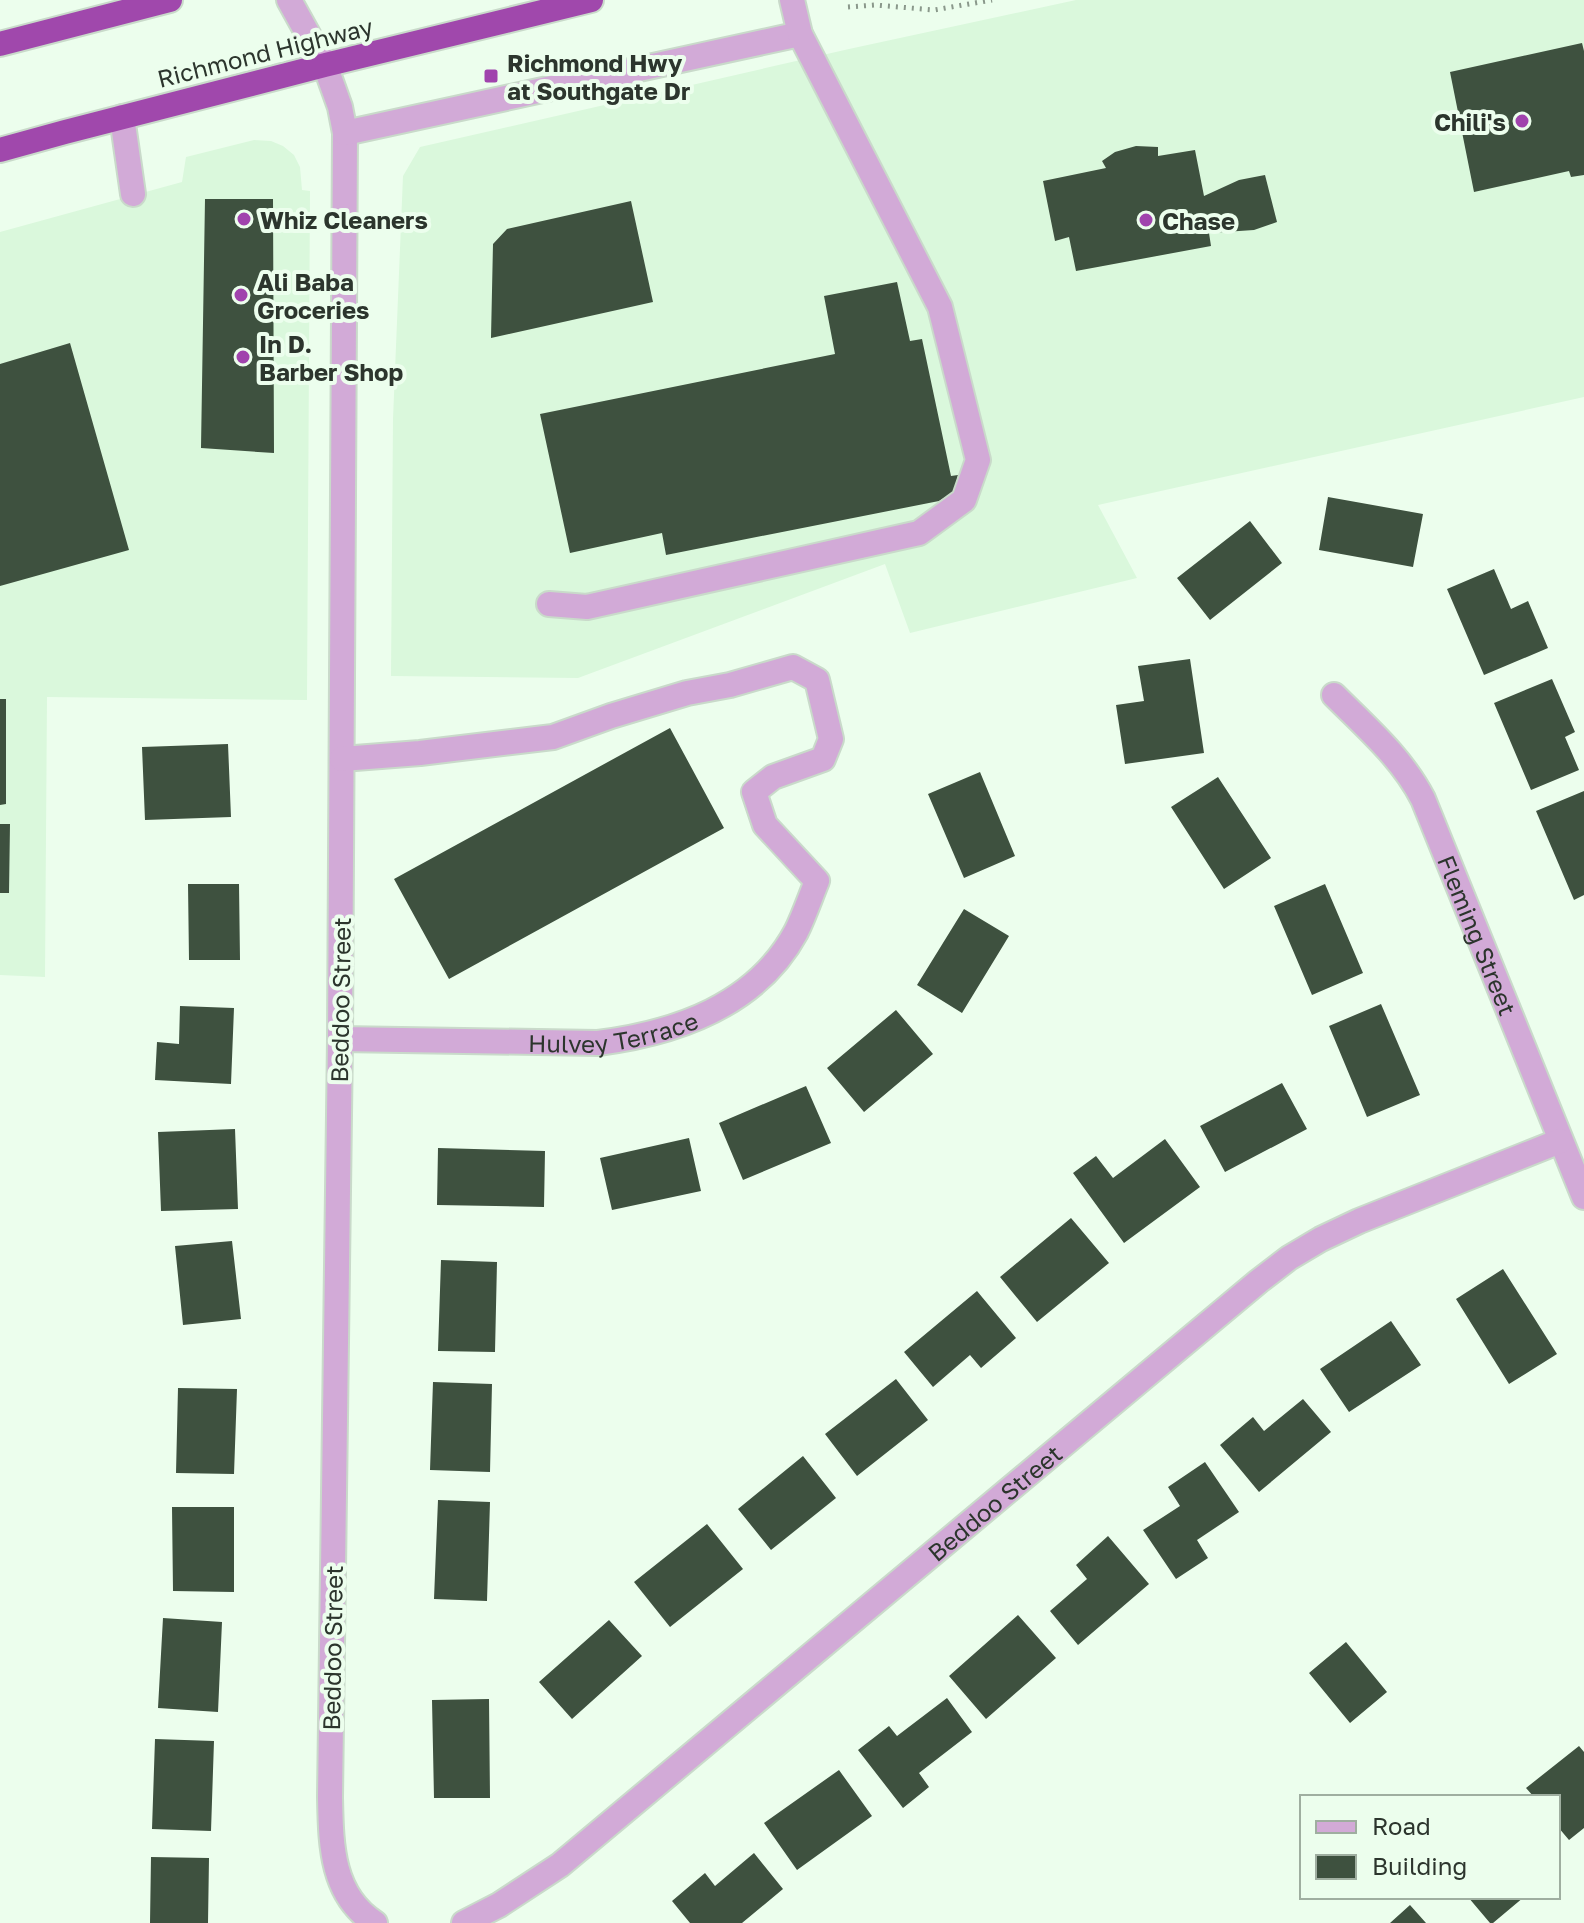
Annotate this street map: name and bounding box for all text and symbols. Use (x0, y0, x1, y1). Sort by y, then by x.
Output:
street label: Richmond Highway (154, 11, 376, 93)
place label: Richmond Hwy at Southgate Dr (507, 48, 690, 105)
marker: Richmond Hwy at Southgate Dr (482, 67, 500, 85)
place label: Chili's (1434, 107, 1506, 136)
marker: Chili's (1513, 112, 1531, 130)
place label: Whiz Cleaners (260, 205, 428, 234)
place label: Chase (1162, 206, 1235, 235)
marker: Whiz Cleaners (235, 210, 253, 228)
marker: Chase (1137, 211, 1155, 229)
place label: Ali Baba Groceries (257, 267, 370, 324)
marker: Ali Baba Groceries (232, 286, 250, 304)
place label: In D. Barber Shop (259, 329, 403, 386)
marker: In D. Barber Shop (234, 348, 252, 366)
street label: Fleming Street (1433, 851, 1523, 1019)
street label: Beddoo Street (324, 917, 356, 1083)
street label: Hulvey Terrace (528, 1005, 702, 1058)
street label: Beddoo Street (921, 1438, 1067, 1566)
street label: Beddoo Street (316, 1565, 348, 1731)
legend (1300, 1795, 1560, 1899)
text: Road (1372, 1811, 1431, 1840)
text: Building (1372, 1851, 1467, 1880)

